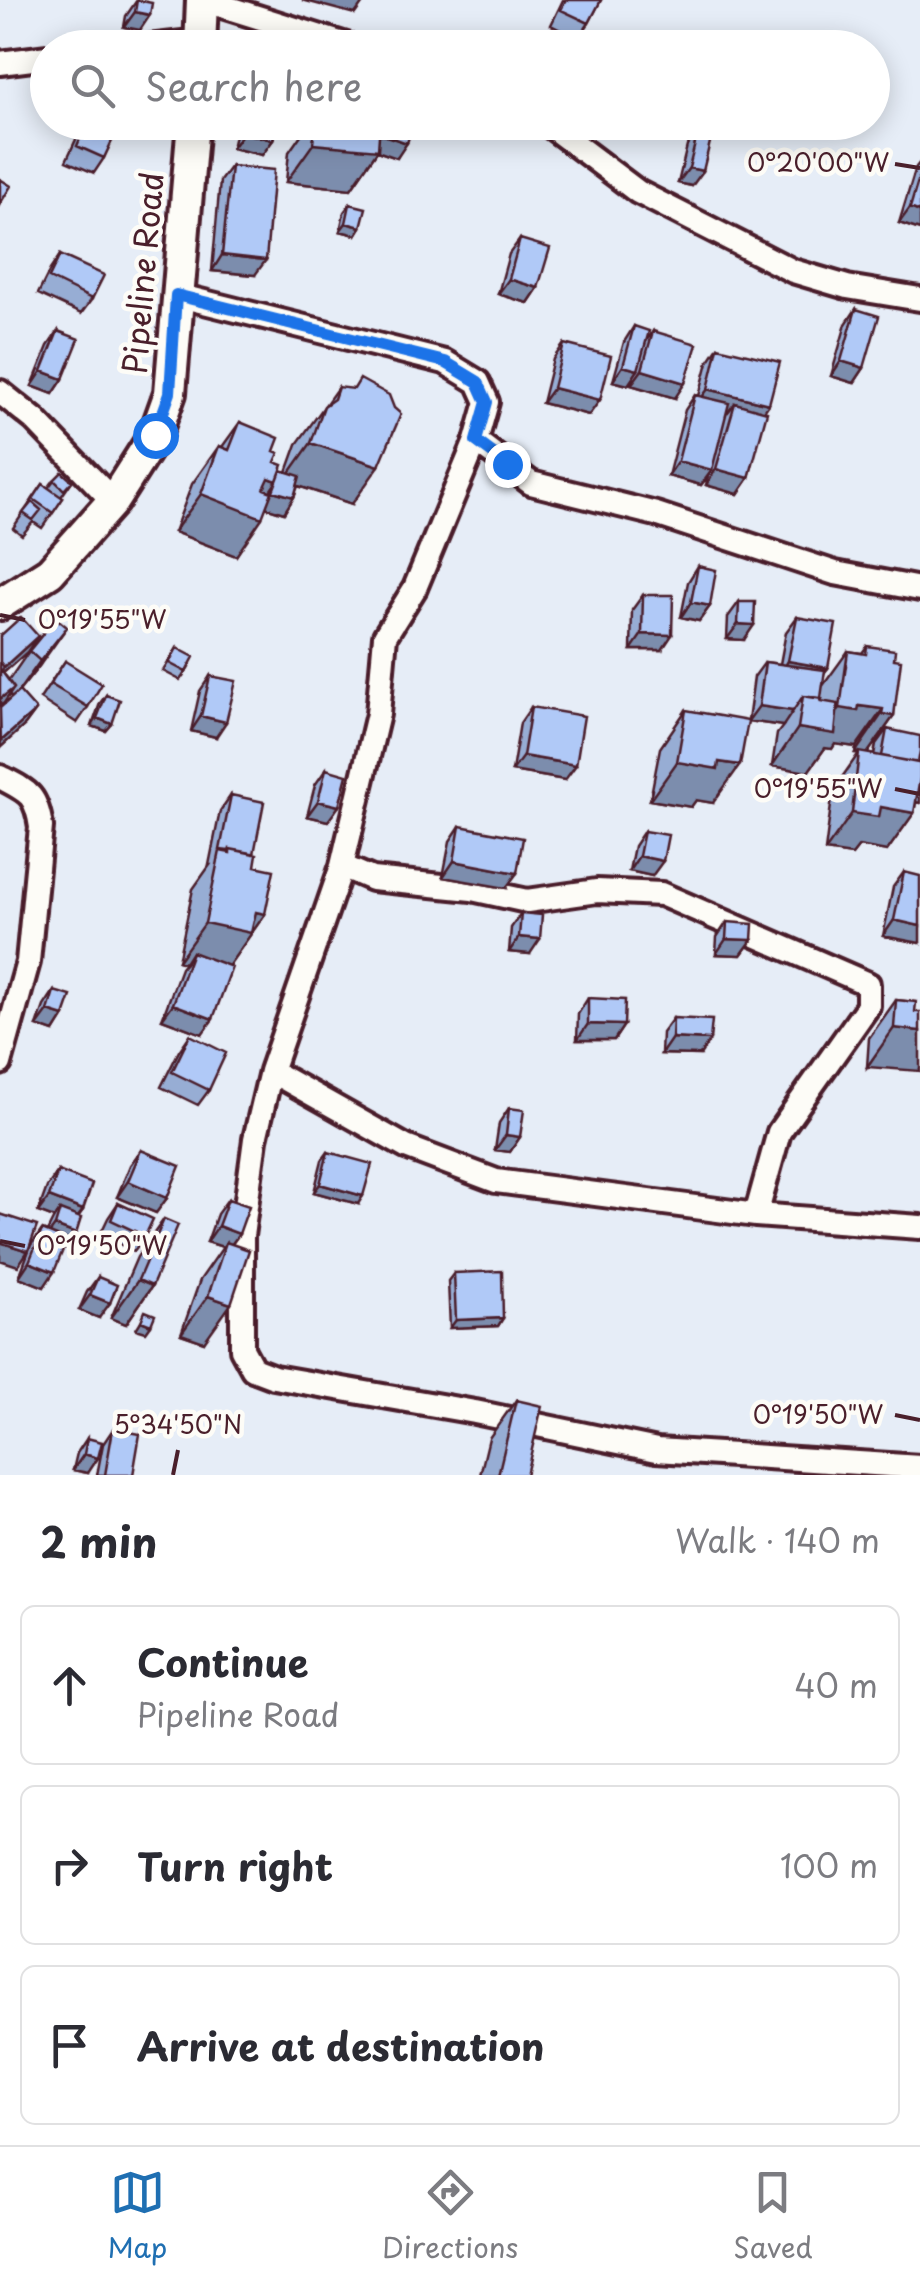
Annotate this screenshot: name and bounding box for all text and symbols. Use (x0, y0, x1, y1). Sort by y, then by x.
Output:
search box (30, 30, 890, 140)
text: Search here (145, 57, 362, 114)
icon: search (65, 58, 120, 113)
text: 0°20'00"W (747, 143, 889, 181)
street label: Pipeline Road (109, 170, 175, 376)
route start (133, 413, 179, 459)
route end (485, 442, 531, 488)
text: 0°19'55"W (38, 600, 167, 638)
text: 0°19'55"W (754, 769, 883, 807)
text: 0°19'50"W (37, 1226, 168, 1264)
text: 0°19'50"W (753, 1395, 884, 1433)
text: 5°34'50"N (114, 1405, 242, 1443)
text: 2 min (40, 1509, 157, 1572)
text: Walk · 140 m (675, 1516, 880, 1564)
text: Continue (137, 1633, 308, 1690)
icon: ahead (42, 1658, 97, 1713)
text: 40 m (794, 1661, 878, 1709)
text: Pipeline Road (137, 1690, 339, 1738)
text: Turn right (137, 1837, 333, 1894)
icon: right (42, 1838, 97, 1893)
text: 100 m (780, 1841, 878, 1889)
text: Arrive at destination (137, 2017, 545, 2074)
icon: arrive (42, 2018, 97, 2073)
tab: Map (107, 2165, 167, 2268)
tab: Directions (382, 2165, 518, 2268)
tab: Saved (733, 2165, 813, 2268)

